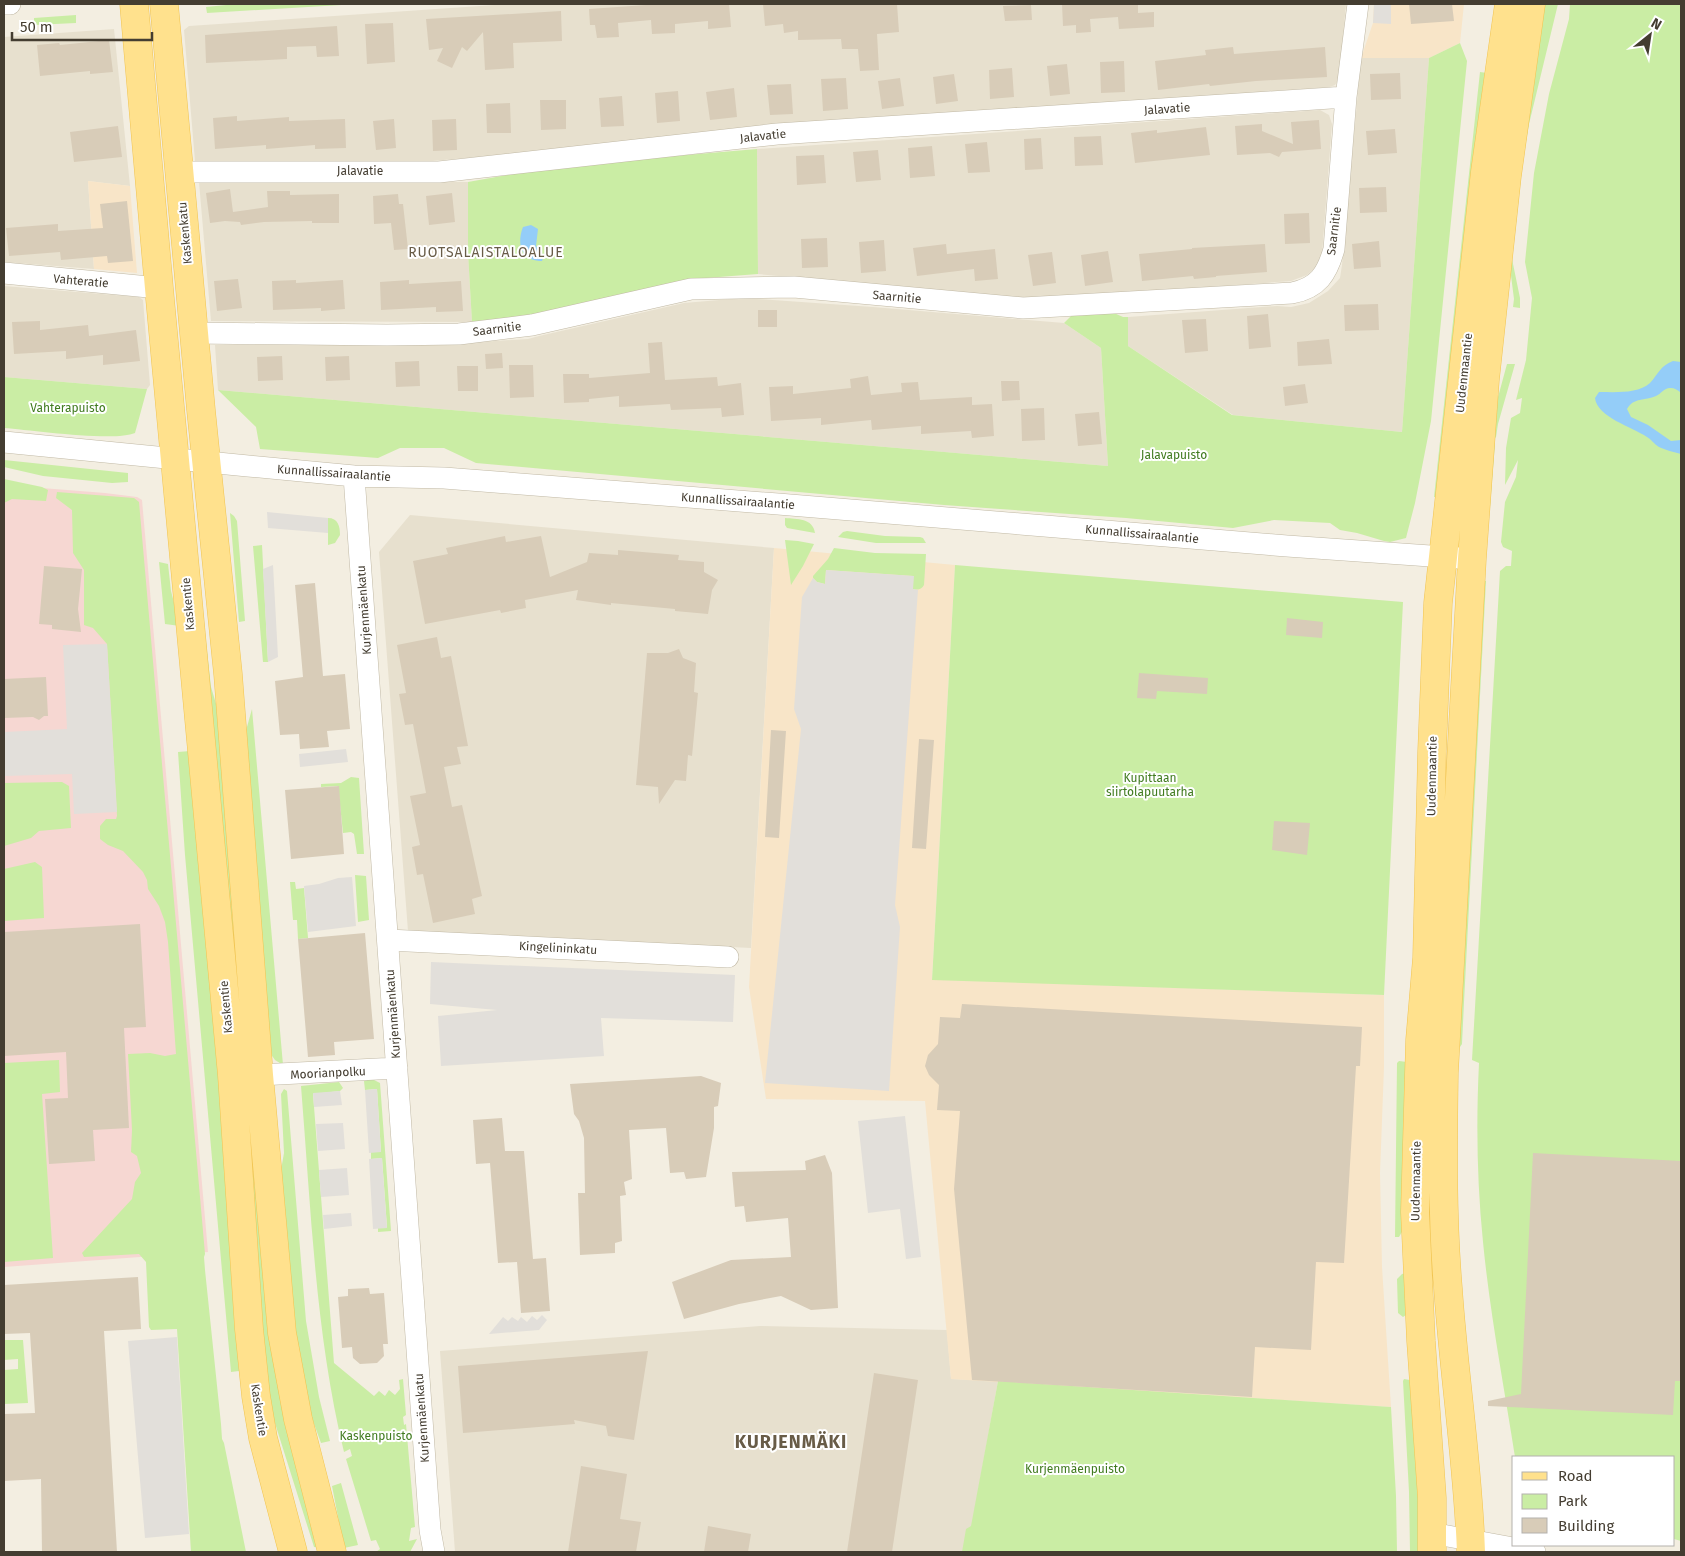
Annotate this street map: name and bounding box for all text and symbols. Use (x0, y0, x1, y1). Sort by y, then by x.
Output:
scale bar (12, 10, 152, 42)
north arrow (1625, 10, 1675, 60)
text: N (1648, 14, 1665, 34)
text: 50 m (20, 18, 53, 36)
street label: Jalavatie (1143, 100, 1191, 118)
street label: Jalavatie (739, 127, 787, 145)
street label: Jalavatie (337, 164, 383, 178)
street label: Kaskenkatu (175, 201, 195, 265)
street label: Saarnitie (1324, 206, 1344, 256)
district label: RUOTSALAISTALOALUE (408, 244, 564, 261)
street label: Vahteratie (53, 272, 109, 290)
street label: Saarnitie (872, 288, 922, 306)
street label: Saarnitie (472, 319, 522, 339)
street label: Uudenmaantie (1453, 332, 1475, 414)
park label: Vahterapuisto (30, 401, 106, 415)
park label: Jalavapuisto (1141, 448, 1207, 462)
street label: Kunnallissairaalantie (277, 462, 391, 484)
street label: Kunnallissairaalantie (681, 490, 795, 512)
street label: Kunnallissairaalantie (1085, 522, 1199, 546)
street label: Kurjenmäenkatu (354, 565, 374, 655)
street label: Kaskentie (179, 577, 197, 631)
street label: Uudenmaantie (1424, 736, 1440, 816)
park label: Kupittaan siirtolapuutarha (1106, 771, 1194, 799)
street label: Kingelininkatu (519, 939, 597, 957)
street label: Kurjenmäenkatu (383, 969, 403, 1059)
street label: Kaskentie (217, 980, 235, 1034)
street label: Moorianpolku (290, 1064, 366, 1082)
street label: Uudenmaantie (1408, 1141, 1424, 1221)
street label: Kurjenmäenkatu (412, 1373, 432, 1463)
street label: Kaskentie (248, 1383, 270, 1437)
park label: Kaskenpuisto (340, 1429, 412, 1443)
district label: KURJENMÄKI (735, 1431, 847, 1453)
legend (1512, 1456, 1675, 1546)
park label: Kurjenmäenpuisto (1025, 1462, 1125, 1476)
text: Road (1558, 1467, 1593, 1485)
text: Park (1558, 1492, 1588, 1510)
text: Building (1558, 1517, 1614, 1535)

